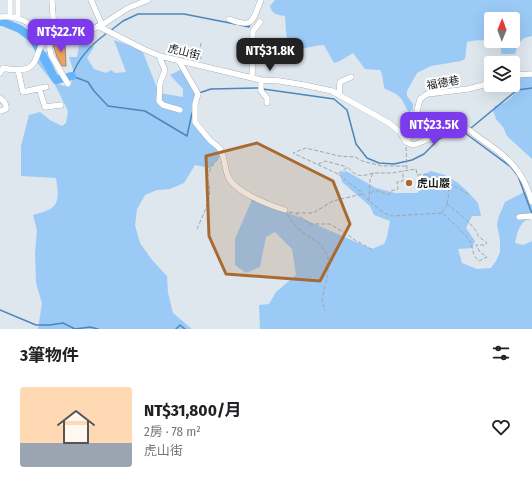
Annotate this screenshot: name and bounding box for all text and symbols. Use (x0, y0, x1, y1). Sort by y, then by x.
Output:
north arrow (484, 12, 520, 48)
map controls (484, 12, 520, 92)
pin: NT$22.7K (20, 19, 102, 53)
text: NT$22.7K (37, 24, 85, 39)
pin: NT$31.8K (229, 38, 311, 72)
street label: 虎山街 (166, 42, 202, 62)
text: NT$31.8K (245, 43, 295, 58)
button: layers (484, 56, 520, 92)
street label: 福德巷 (426, 74, 460, 92)
pin: NT$23.5K (393, 112, 475, 146)
text: NT$23.5K (409, 117, 459, 132)
place label: 虎山巖 (417, 177, 450, 190)
marker: 虎山巖 (404, 178, 414, 188)
icon: filters (490, 342, 512, 364)
text: 3筆物件 (20, 345, 79, 366)
text: NT$31,800/月 (144, 400, 242, 421)
icon: home (52, 403, 100, 451)
icon: heart (490, 416, 512, 438)
text: 2房 · 78 m² (144, 424, 201, 439)
text: 虎山街 (144, 443, 183, 458)

